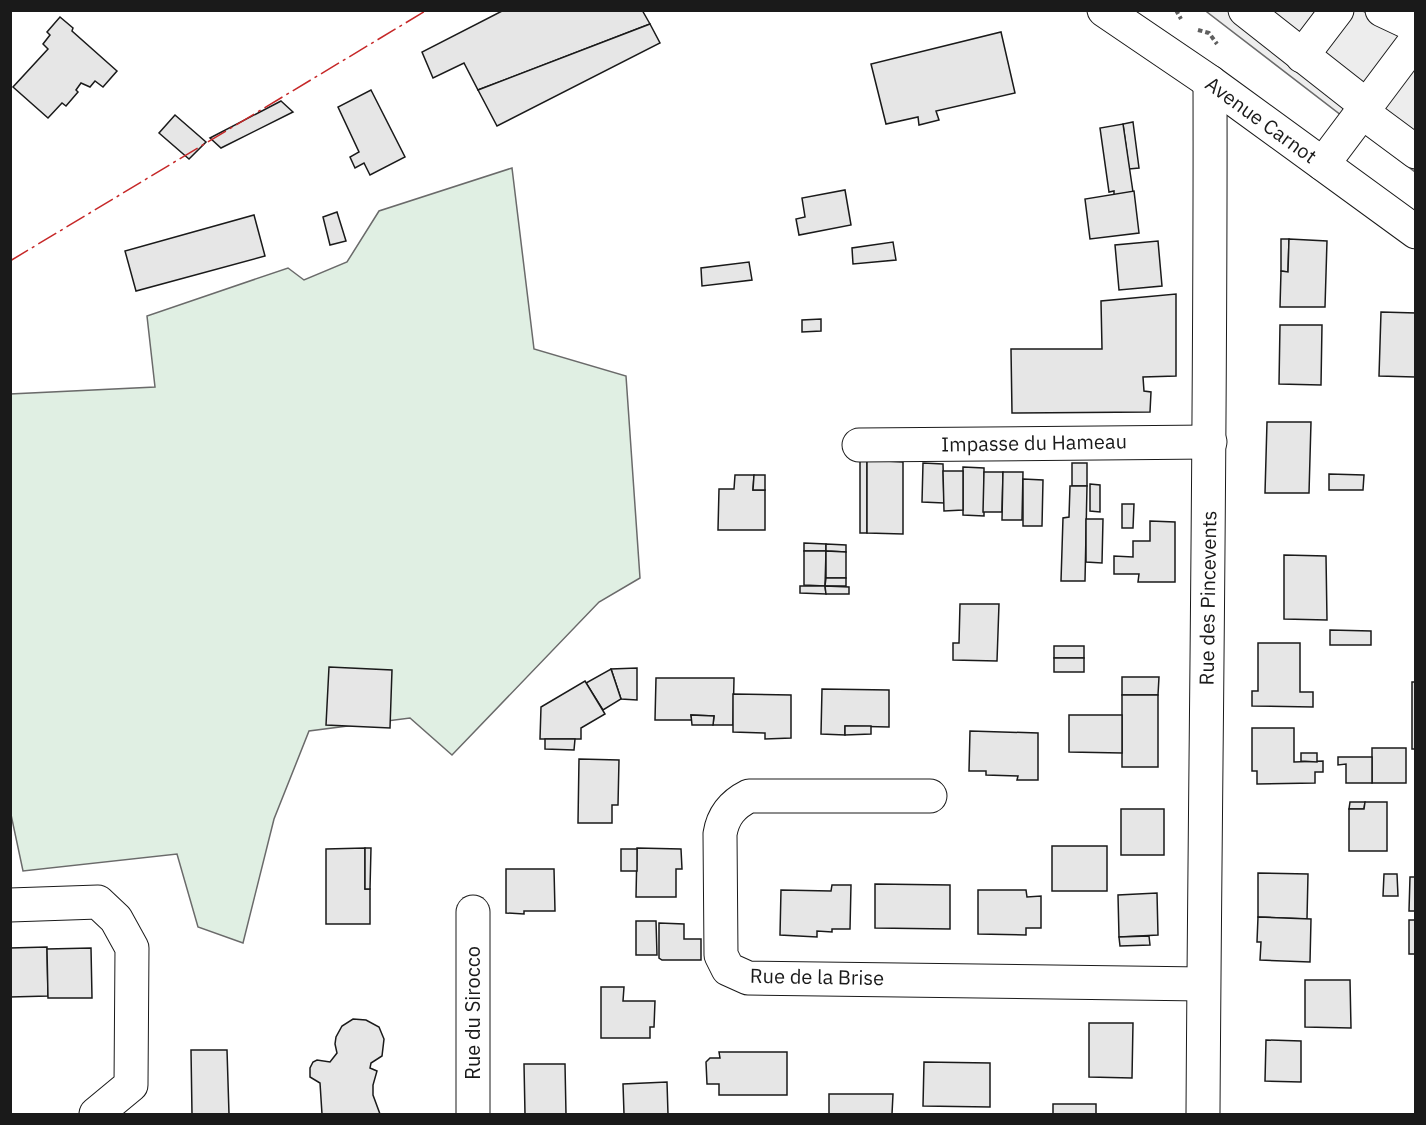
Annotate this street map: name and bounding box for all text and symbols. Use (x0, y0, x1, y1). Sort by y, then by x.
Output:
street label: Avenue Carnot (1200, 70, 1322, 169)
street label: Impasse du Hameau (941, 427, 1127, 458)
street label: Rue des Pincevents (1192, 510, 1223, 686)
street label: Rue du Sirocco (459, 946, 486, 1080)
street label: Rue de la Brise (750, 962, 884, 991)

